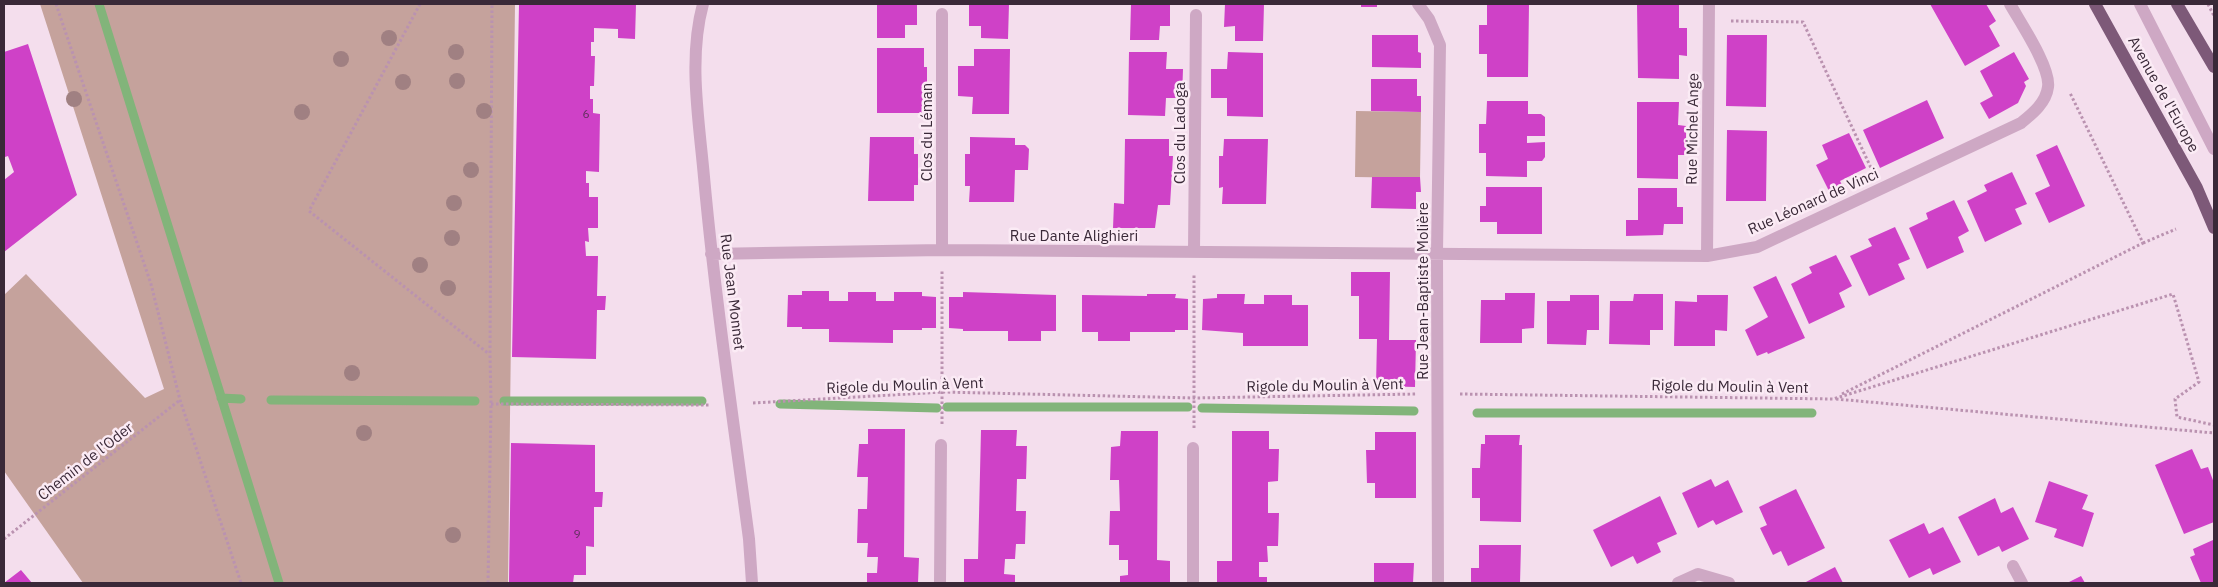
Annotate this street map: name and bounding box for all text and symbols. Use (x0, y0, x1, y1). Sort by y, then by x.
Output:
street label: Avenue de l'Europe (2124, 33, 2204, 155)
street label: Rue Michel Ange (1682, 73, 1702, 185)
street label: Clos du Ladoga (1170, 82, 1189, 184)
street label: Clos du Léman (917, 83, 936, 181)
house number: 6 (582, 106, 590, 121)
street label: Rue Léonard de Vinci (1745, 164, 1881, 238)
street label: Rue Jean-Baptiste Molière (1413, 202, 1432, 380)
street label: Rue Dante Alighieri (1010, 226, 1138, 245)
street label: Rue Jean Monnet (716, 233, 750, 351)
street label: Rigole du Moulin à Vent (826, 373, 984, 397)
street label: Rigole du Moulin à Vent (1246, 374, 1404, 396)
street label: Rigole du Moulin à Vent (1651, 375, 1809, 397)
street label: Chemin de l'Oder (33, 417, 137, 504)
house number: 9 (573, 526, 581, 541)

